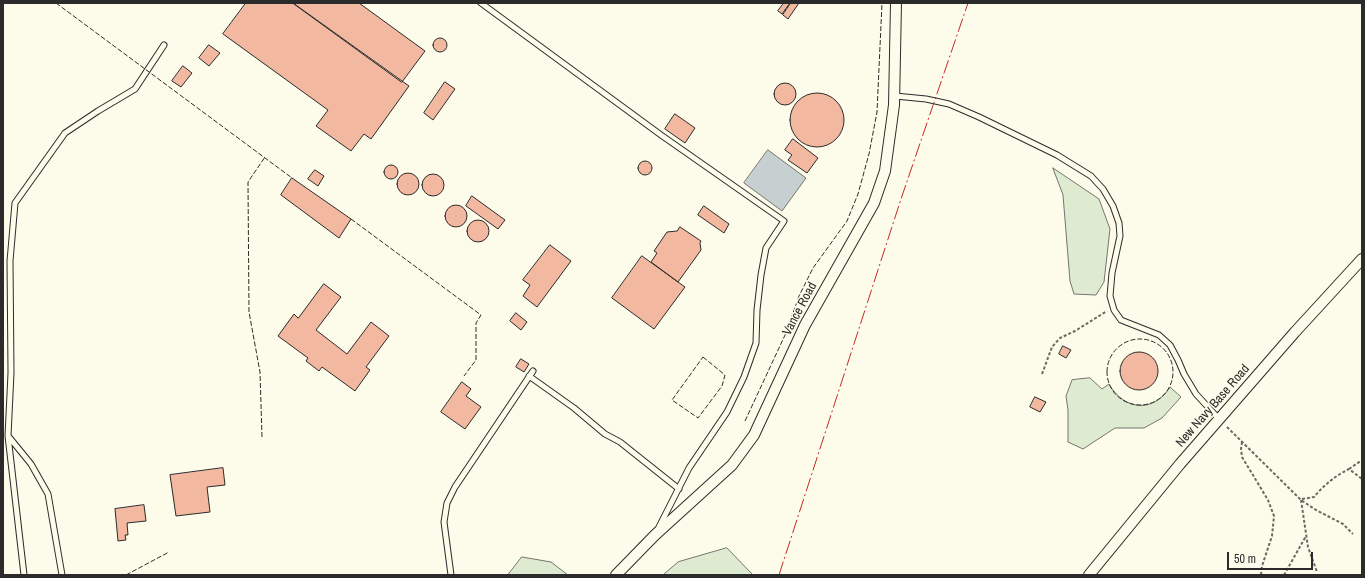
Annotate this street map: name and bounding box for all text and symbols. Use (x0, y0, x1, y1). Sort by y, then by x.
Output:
street label: Vance Road (780, 280, 820, 338)
street label: New Navy Base Road (1173, 362, 1253, 450)
scale bar (1229, 544, 1315, 570)
text: 50 m (1234, 551, 1256, 567)

